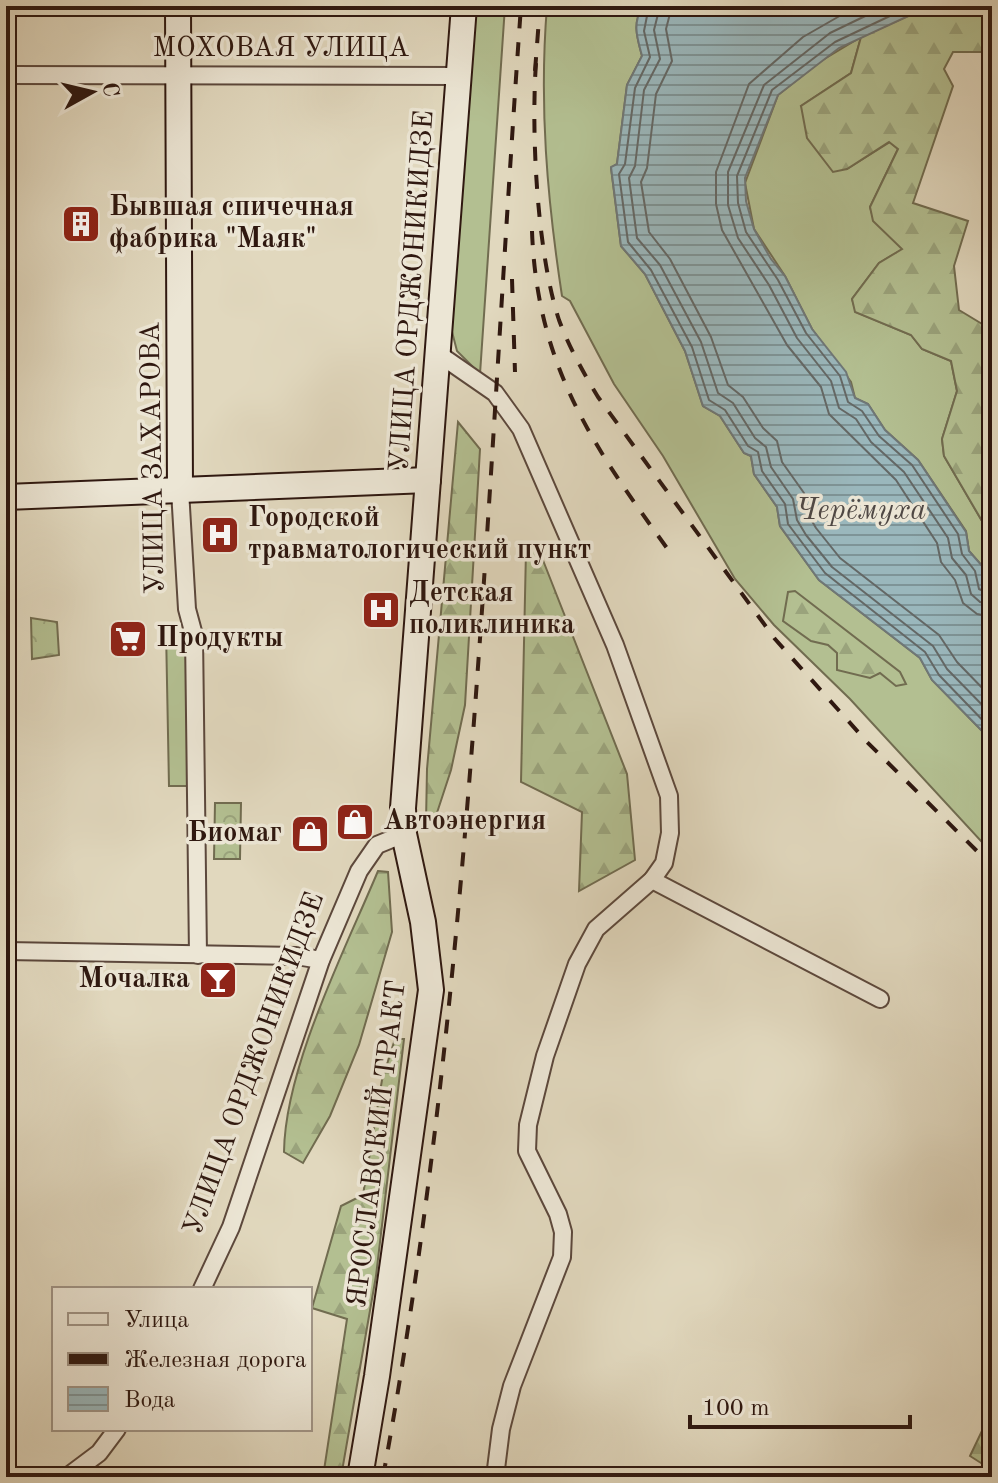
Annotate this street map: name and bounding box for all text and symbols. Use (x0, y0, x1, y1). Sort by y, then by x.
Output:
street label: МОХОВАЯ УЛИЦА (153, 35, 409, 63)
north arrow (52, 52, 132, 132)
text: С (98, 81, 122, 98)
street label: УЛИЦА ОРДЖОНИКИДЗЕ (386, 109, 440, 473)
place label: Бывшая спичечная фабрика "Маяк" (109, 194, 354, 254)
building icon: Бывшая спичечная фабрика "Маяк" (60, 203, 102, 245)
street label: УЛИЦА ЗАХАРОВА (138, 322, 170, 594)
water label: Черёмуха (796, 496, 926, 526)
place label: Городской травматологический пункт (248, 505, 591, 565)
hospital icon: Городской травматологический пункт (199, 514, 241, 556)
place label: Детская поликлиника (409, 580, 575, 640)
hospital icon: Детская поликлиника (360, 589, 402, 631)
supermarket icon: Продукты (107, 618, 149, 660)
place label: Продукты (156, 625, 284, 653)
shop icon: Автоэнергия (334, 801, 376, 843)
place label: Автоэнергия (383, 808, 546, 836)
shop icon: Биомаг (289, 813, 331, 855)
place label: Биомаг (187, 820, 282, 848)
street label: УЛИЦА ОРДЖОНИКИДЗЕ (180, 889, 330, 1239)
bar icon: Мочалка (197, 959, 239, 1001)
place label: Мочалка (79, 966, 190, 994)
street label: ЯРОСЛАВСКИЙ ТРАКТ (338, 978, 412, 1309)
legend (52, 1287, 312, 1431)
text: Улица (124, 1309, 189, 1333)
text: Железная дорога (124, 1349, 307, 1373)
scale bar (690, 1379, 910, 1429)
text: Вода (124, 1389, 176, 1413)
text: 100 m (702, 1397, 770, 1421)

